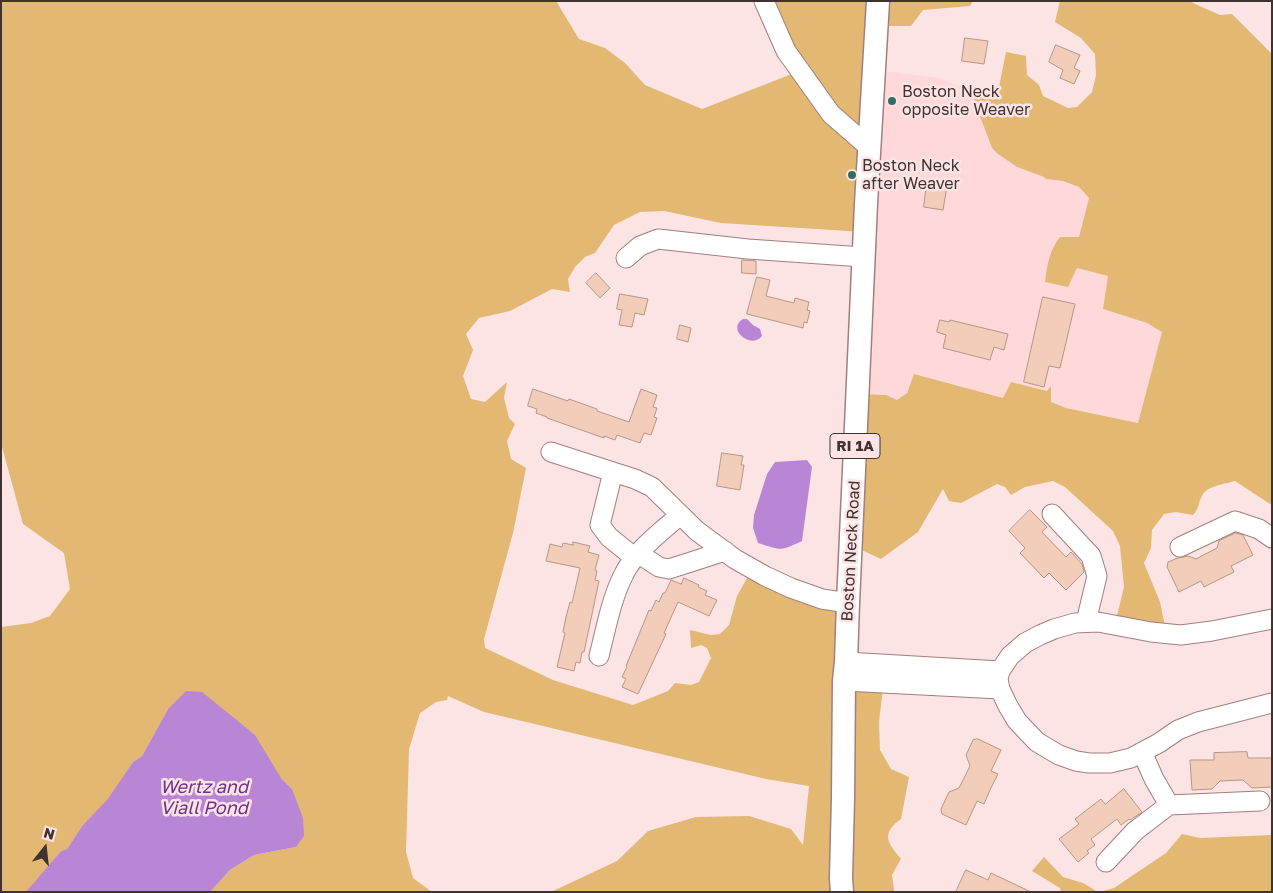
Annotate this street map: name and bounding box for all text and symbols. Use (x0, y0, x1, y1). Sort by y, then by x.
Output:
place label: Boston Neck opposite Weaver (902, 82, 1030, 120)
marker: Boston Neck opposite Weaver (886, 95, 898, 107)
place label: Boston Neck after Weaver (862, 156, 960, 194)
marker: Boston Neck after Weaver (846, 169, 858, 181)
road number: RI 1A (830, 434, 880, 458)
street label: Boston Neck Road (838, 480, 864, 622)
water label: Wertz and Viall Pond (160, 776, 248, 819)
north arrow (20, 823, 70, 873)
text: N (42, 823, 57, 843)

